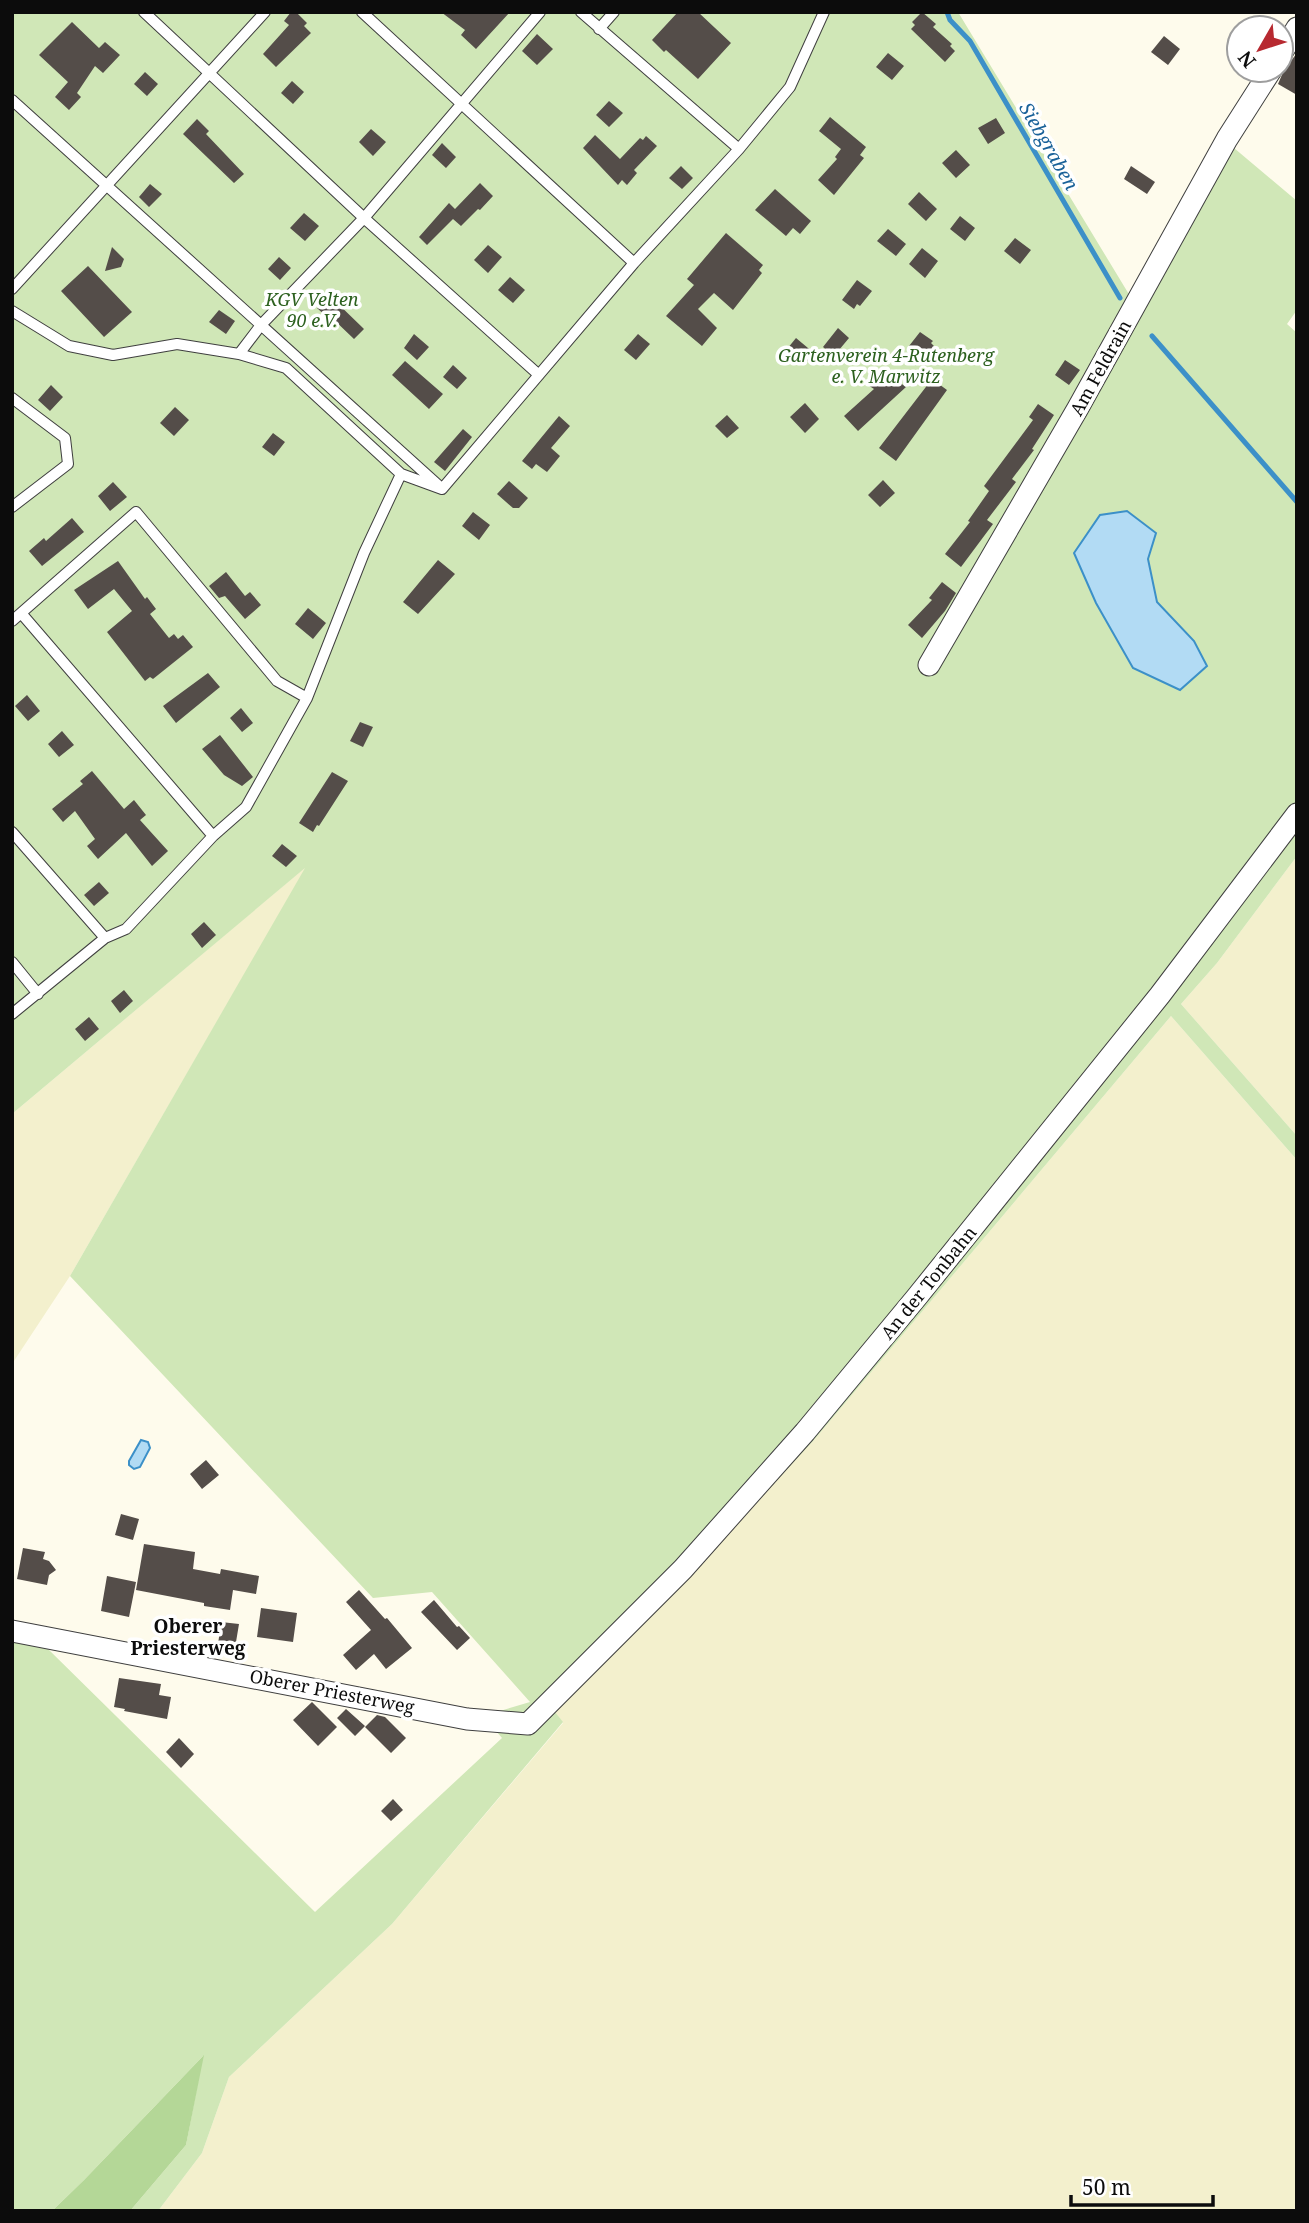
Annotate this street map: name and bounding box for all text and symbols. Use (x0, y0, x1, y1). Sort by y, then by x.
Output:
north arrow (1225, 14, 1295, 84)
text: N (1232, 46, 1262, 74)
water label: Siebgraben (1013, 97, 1085, 195)
park label: KGV Velten 90 e.V. (264, 287, 359, 332)
street label: Am Feldrain (1064, 315, 1137, 420)
park label: Gartenverein 4-Rutenberg e. V. Marwitz (778, 343, 995, 388)
street label: An der Tonbahn (875, 1220, 982, 1344)
district label: Oberer Priesterweg (130, 1613, 246, 1661)
street label: Oberer Priesterweg (248, 1663, 417, 1719)
scale bar (1071, 2164, 1213, 2208)
text: 50 m (1082, 2173, 1131, 2201)

